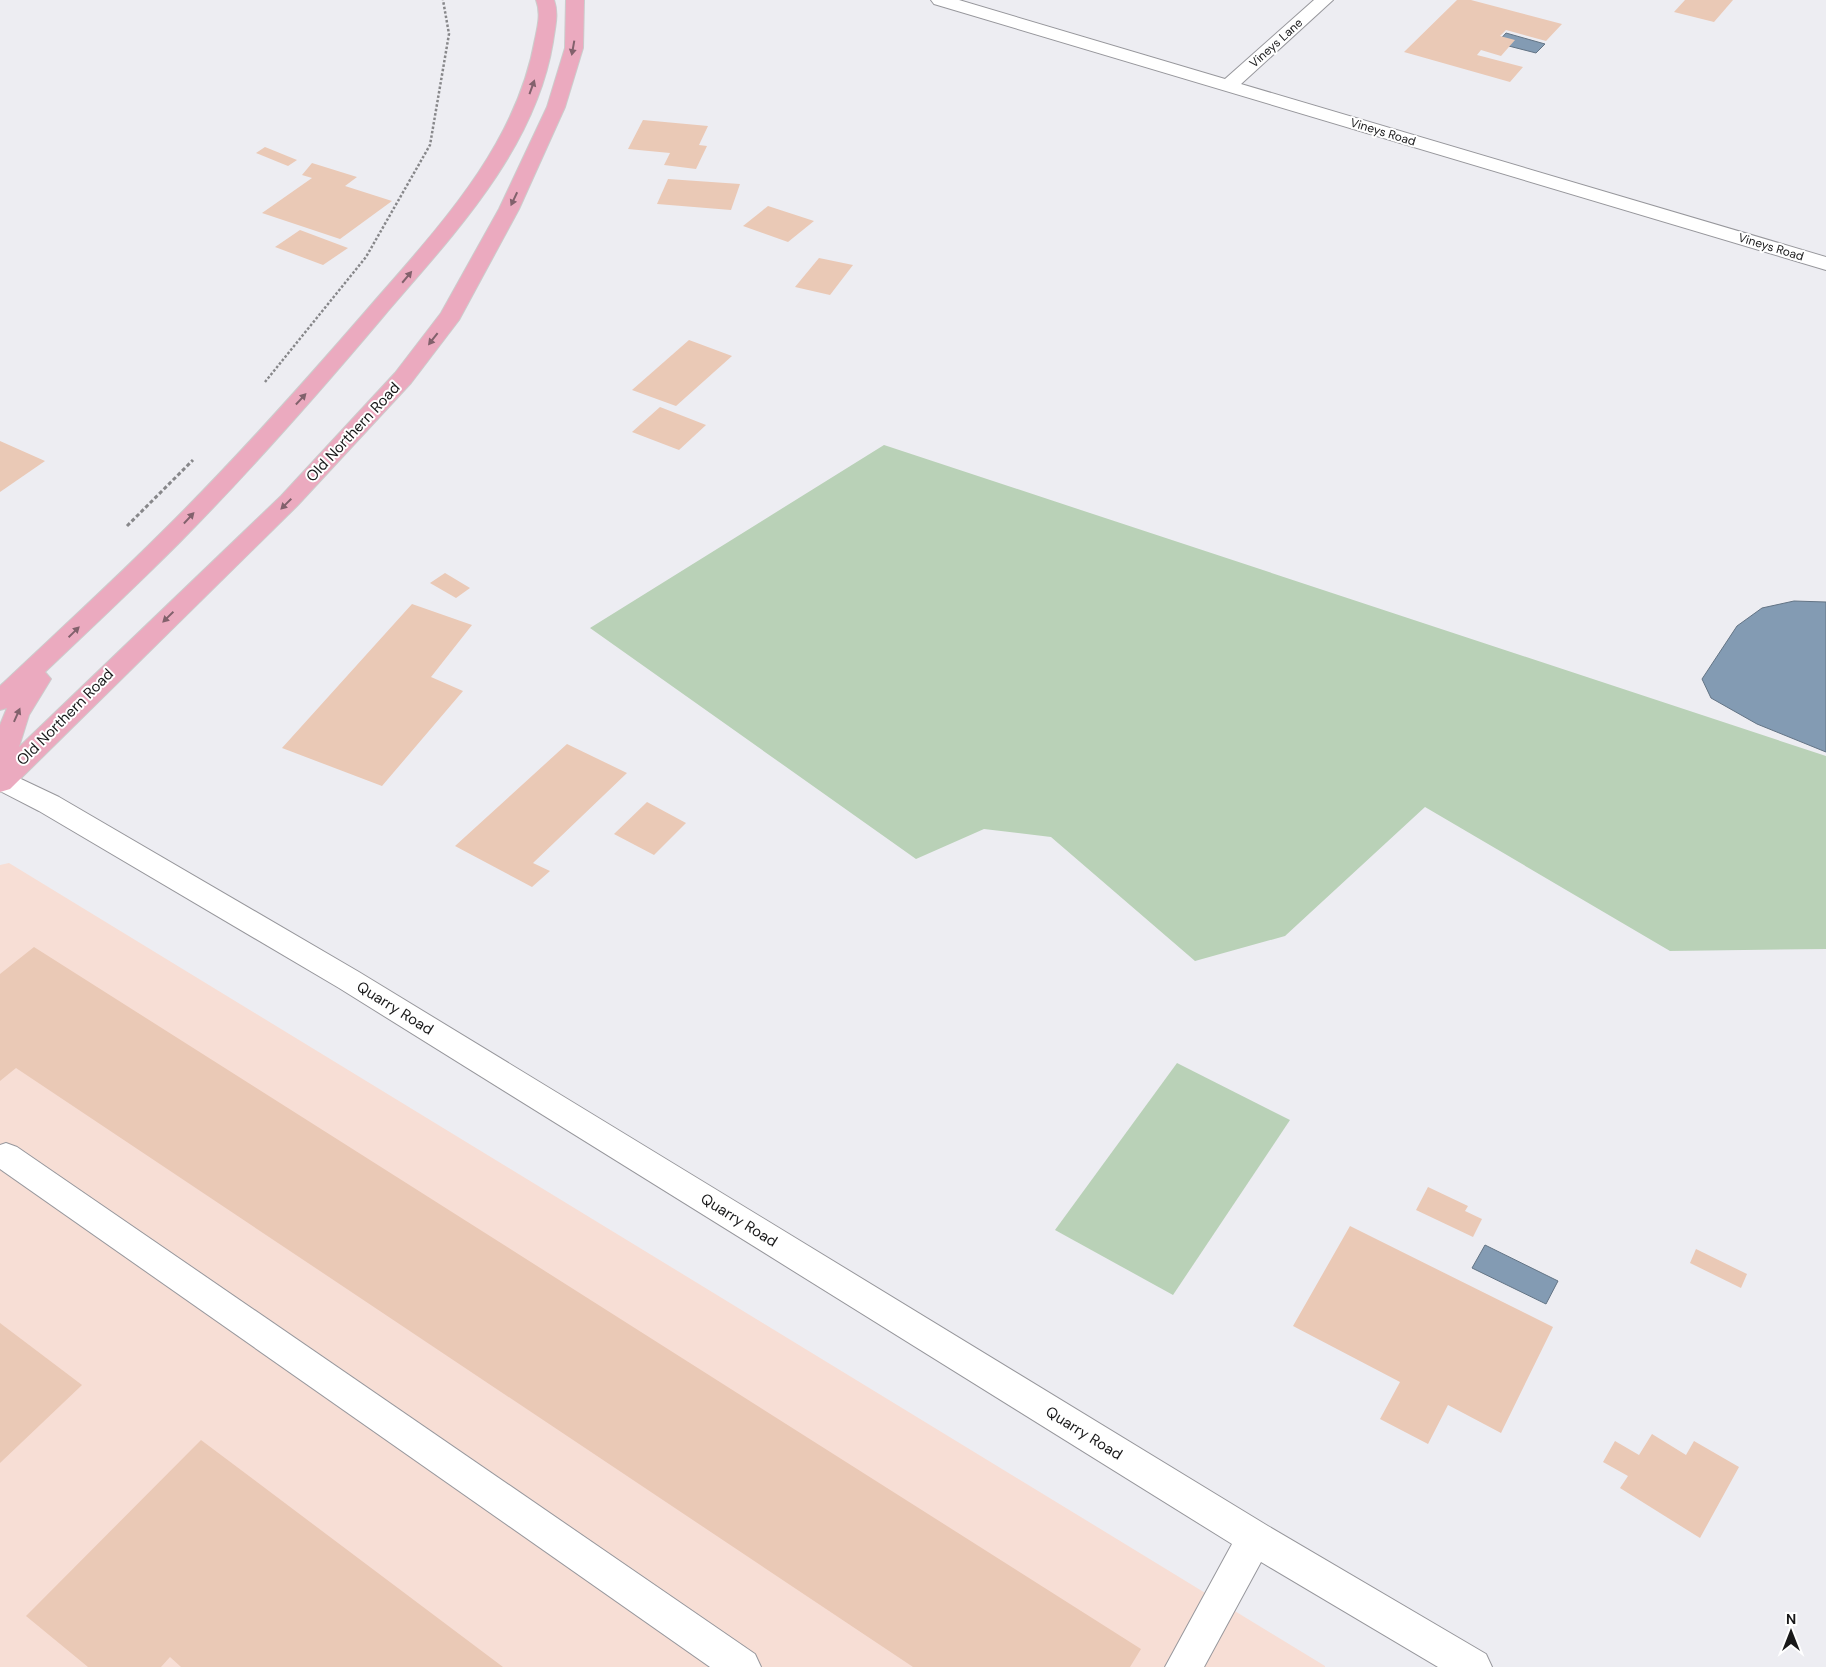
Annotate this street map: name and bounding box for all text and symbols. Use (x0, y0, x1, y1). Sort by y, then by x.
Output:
street label: Vineys Lane (1246, 15, 1306, 71)
one-way arrow (569, 41, 577, 57)
one-way arrow (528, 79, 536, 94)
street label: Vineys Road (1348, 114, 1418, 150)
one-way arrow (509, 192, 517, 206)
street label: Vineys Road (1736, 229, 1806, 265)
one-way arrow (402, 271, 413, 284)
one-way arrow (427, 332, 438, 345)
street label: Old Northern Road (302, 378, 404, 486)
one-way arrow (295, 394, 307, 406)
one-way arrow (280, 498, 292, 510)
one-way arrow (183, 512, 195, 524)
one-way arrow (163, 611, 175, 623)
one-way arrow (68, 626, 80, 638)
street label: Old Northern Road (12, 664, 118, 770)
one-way arrow (12, 708, 21, 723)
street label: Quarry Road (353, 977, 437, 1039)
street label: Quarry Road (697, 1189, 781, 1251)
street label: Quarry Road (1042, 1402, 1126, 1464)
north arrow (1766, 1607, 1816, 1657)
text: N (1786, 1610, 1796, 1628)

